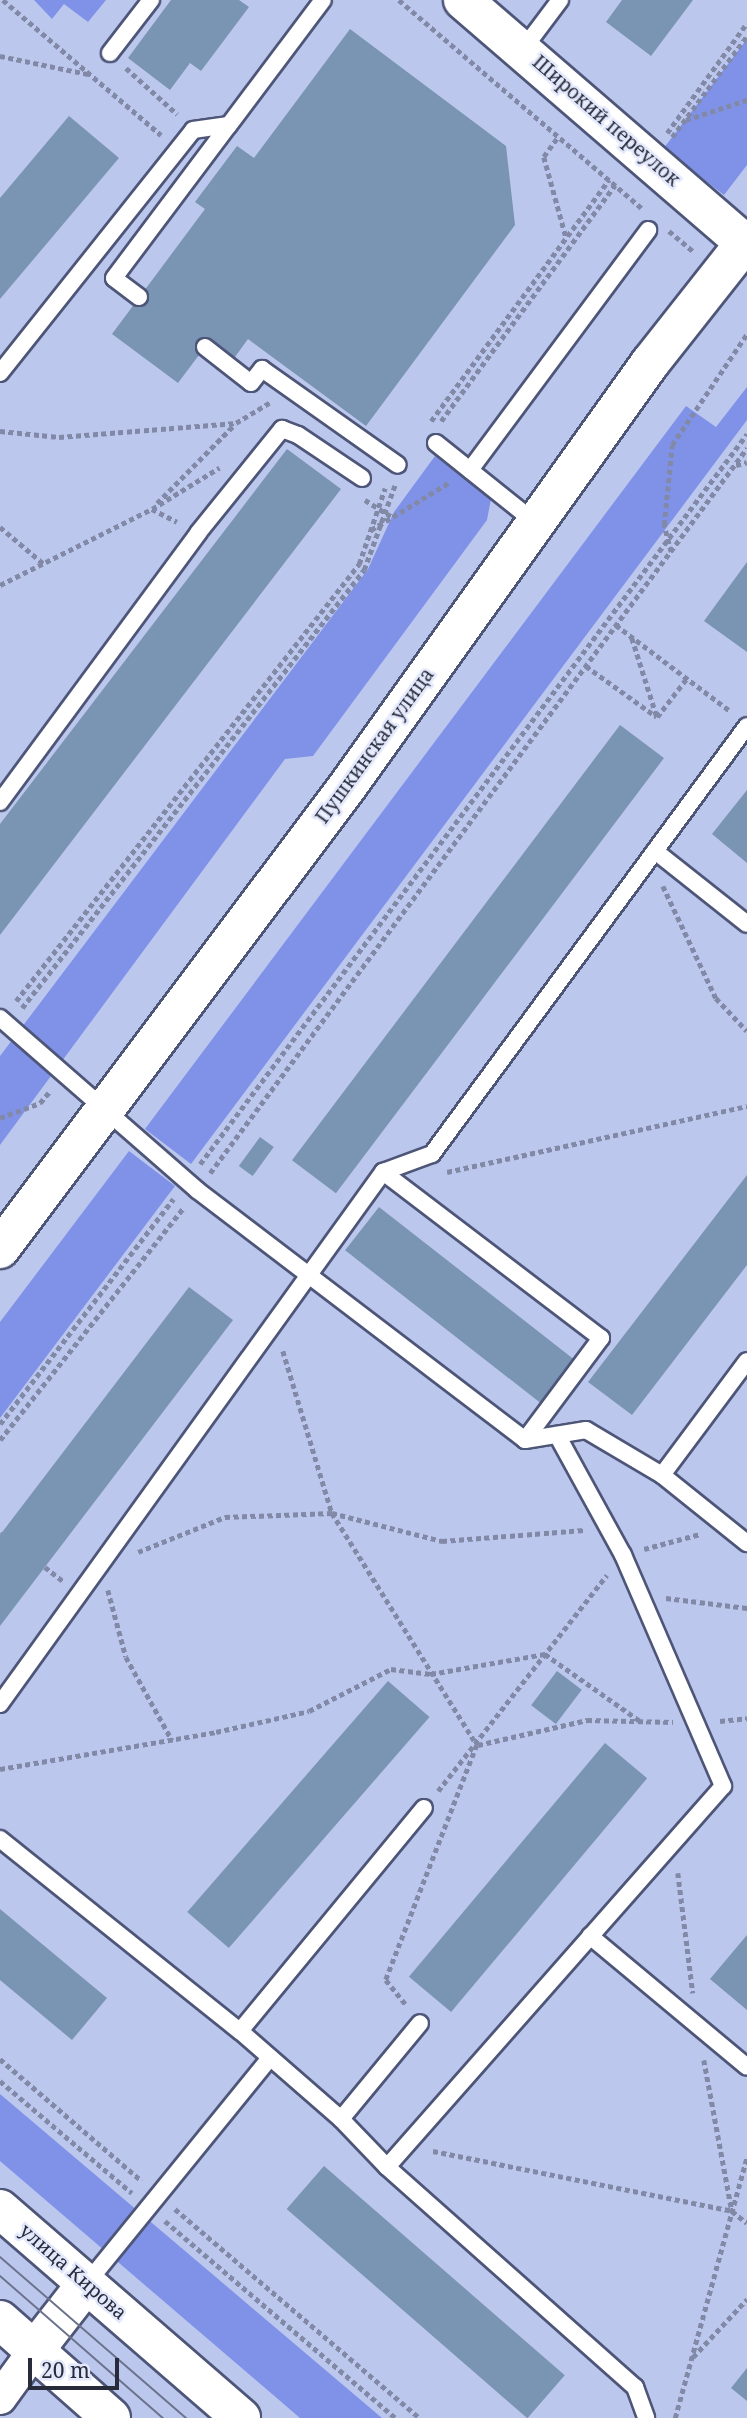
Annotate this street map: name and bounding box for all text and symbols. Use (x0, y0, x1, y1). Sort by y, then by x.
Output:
street label: Широкий переулок (528, 51, 684, 191)
street label: Пушкинская улица (311, 664, 439, 828)
street label: улица Кирова (15, 2219, 131, 2325)
scale bar (32, 2344, 122, 2388)
text: 20 m (41, 2356, 90, 2384)

